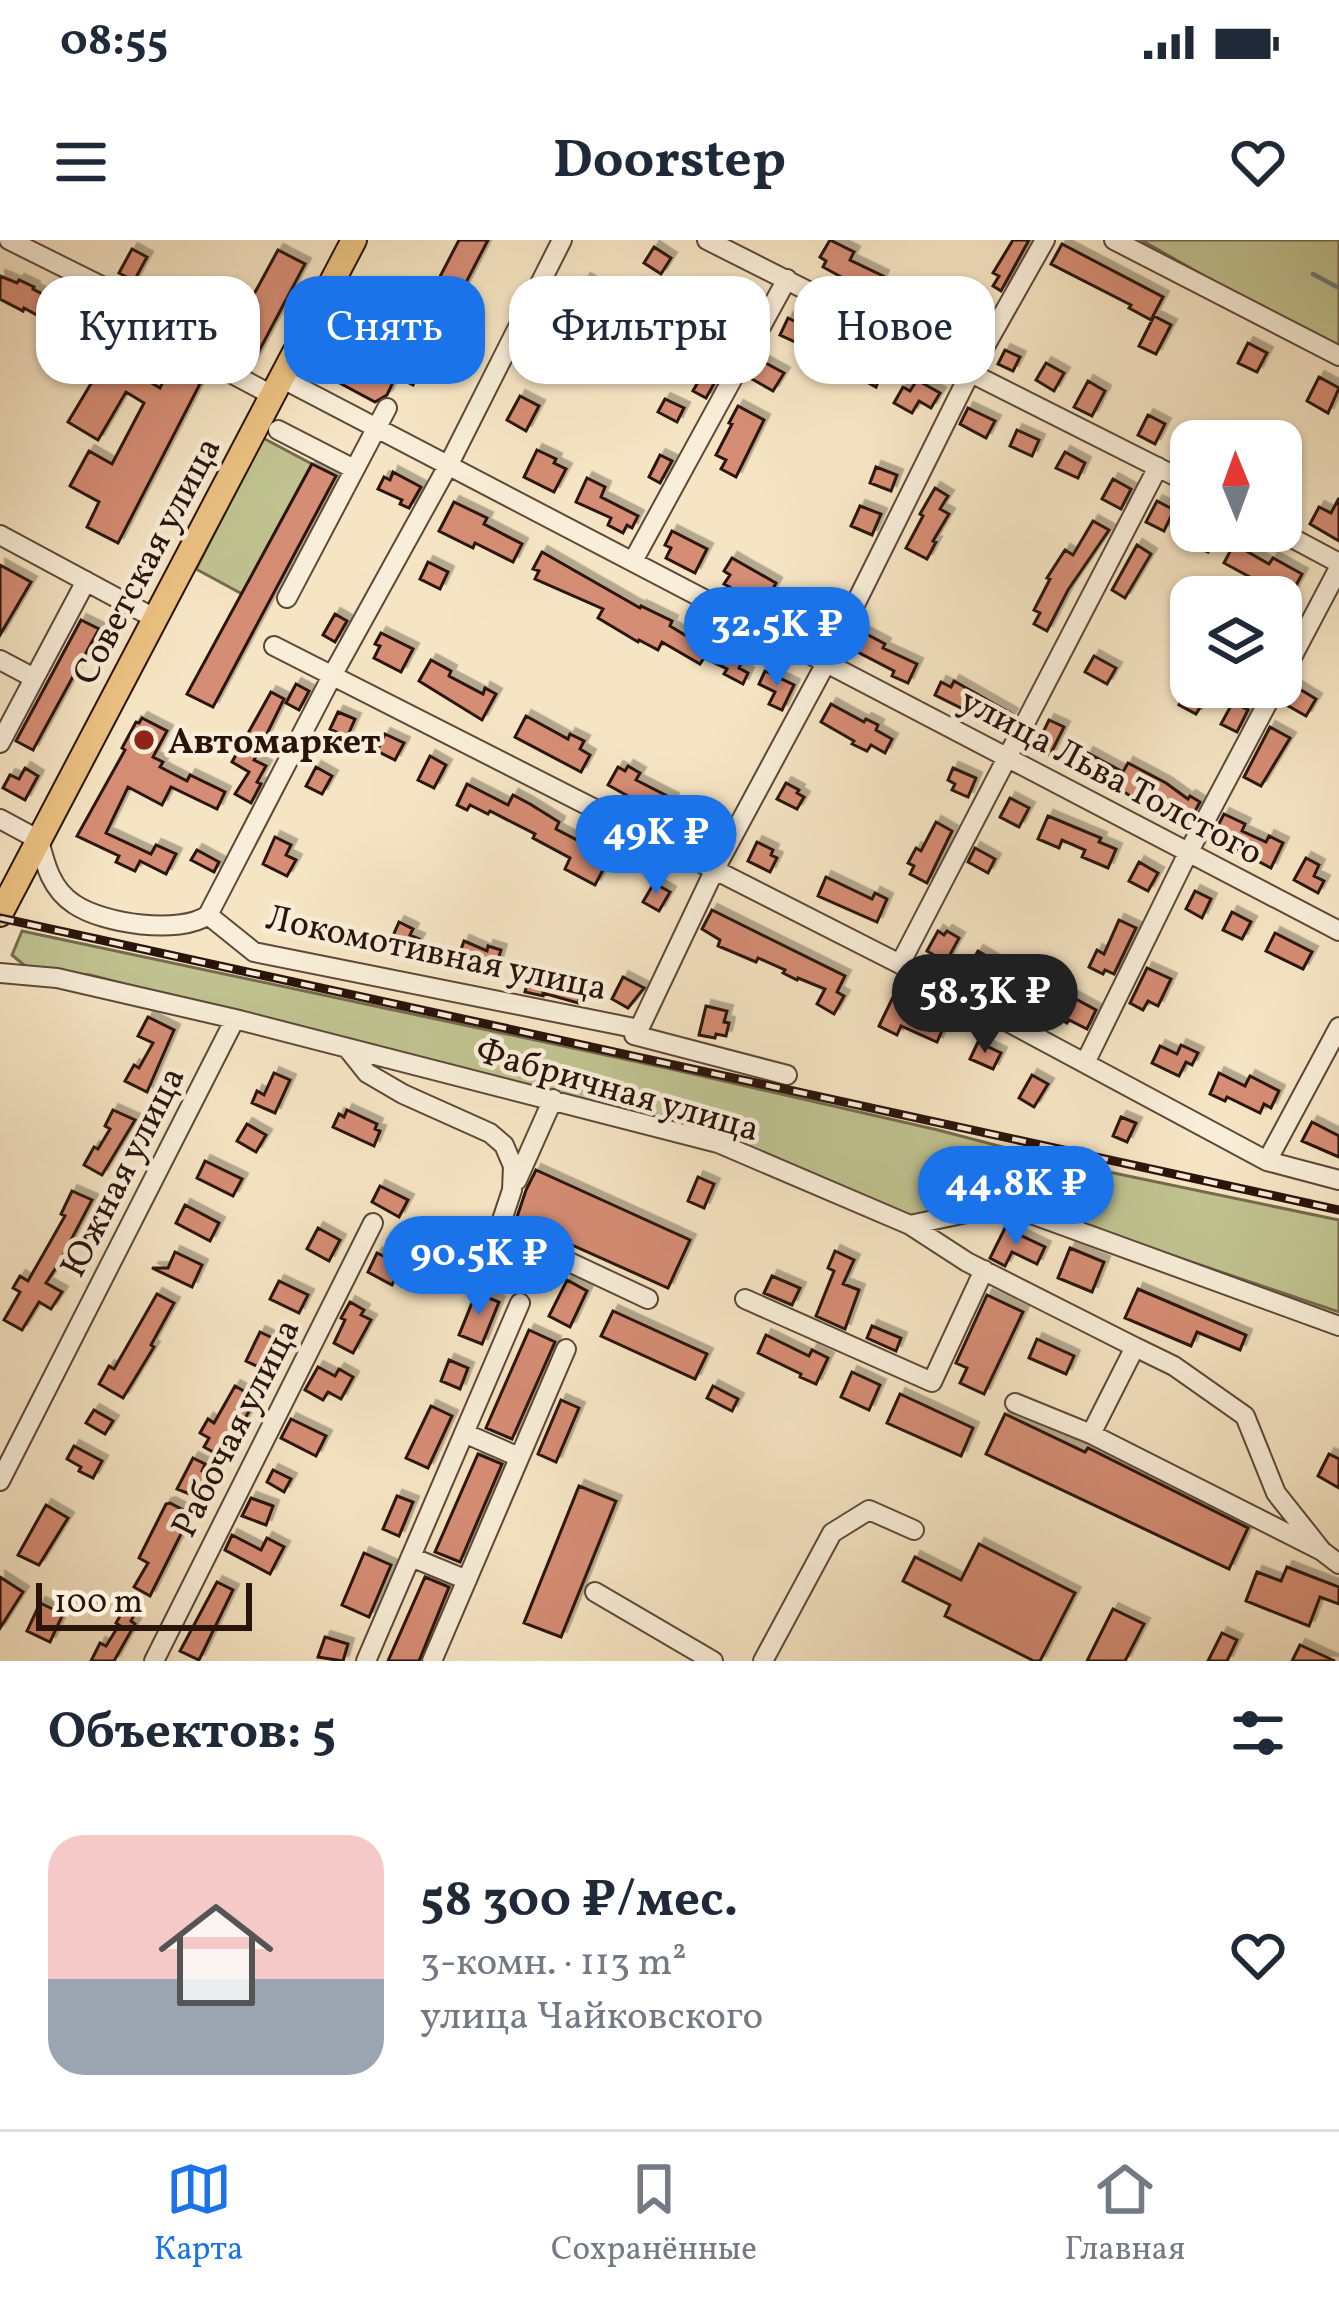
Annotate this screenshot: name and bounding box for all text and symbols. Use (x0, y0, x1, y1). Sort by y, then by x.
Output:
text: 08:55 (60, 11, 168, 74)
text: Doorstep (553, 125, 786, 200)
icon: menu (48, 129, 114, 195)
icon: heart (1225, 129, 1291, 195)
chip: Купить (36, 276, 260, 384)
chip: Снять (284, 276, 485, 384)
chip: Фильтры (509, 276, 770, 384)
chip: Новое (794, 276, 995, 384)
north arrow (1170, 420, 1302, 552)
map controls (1170, 420, 1302, 708)
street label: Советская улица (62, 429, 235, 695)
button: layers (1170, 576, 1302, 708)
pin: 32.5K ₽ (666, 587, 888, 689)
text: 32.5K ₽ (711, 599, 843, 653)
street label: улица Льва Толстого (950, 677, 1271, 880)
place label: Автомаркет (168, 719, 381, 769)
marker: Автомаркет (131, 727, 157, 753)
pin: 49K ₽ (572, 795, 740, 897)
text: 49K ₽ (603, 807, 710, 861)
street label: Локомотивная улица (261, 894, 611, 1015)
pin: 58.3K ₽ (874, 954, 1096, 1056)
text: 58.3K ₽ (919, 966, 1051, 1020)
street label: Фабричная улица (469, 1027, 765, 1156)
street label: Южная улица (50, 1059, 199, 1287)
pin: 44.8K ₽ (905, 1146, 1127, 1248)
text: 44.8K ₽ (945, 1158, 1087, 1212)
pin: 90.5K ₽ (368, 1216, 590, 1318)
text: 90.5K ₽ (410, 1228, 548, 1282)
street label: Рабочая улица (161, 1311, 314, 1547)
scale bar (36, 1577, 252, 1630)
text: 100 m (54, 1581, 143, 1627)
text: Объектов: 5 (48, 1698, 336, 1769)
icon: filters (1225, 1700, 1291, 1766)
text: 58 300 ₽/мес. (420, 1866, 738, 1937)
icon: home (144, 1883, 288, 2027)
icon: heart (1225, 1922, 1291, 1988)
text: 3-комн. · 113 m² (420, 1937, 687, 1991)
text: улица Чайковского (420, 1991, 763, 2045)
tab: Карта (154, 2156, 243, 2274)
tab: Сохранённые (551, 2156, 757, 2274)
tab: Главная (1064, 2156, 1185, 2274)

